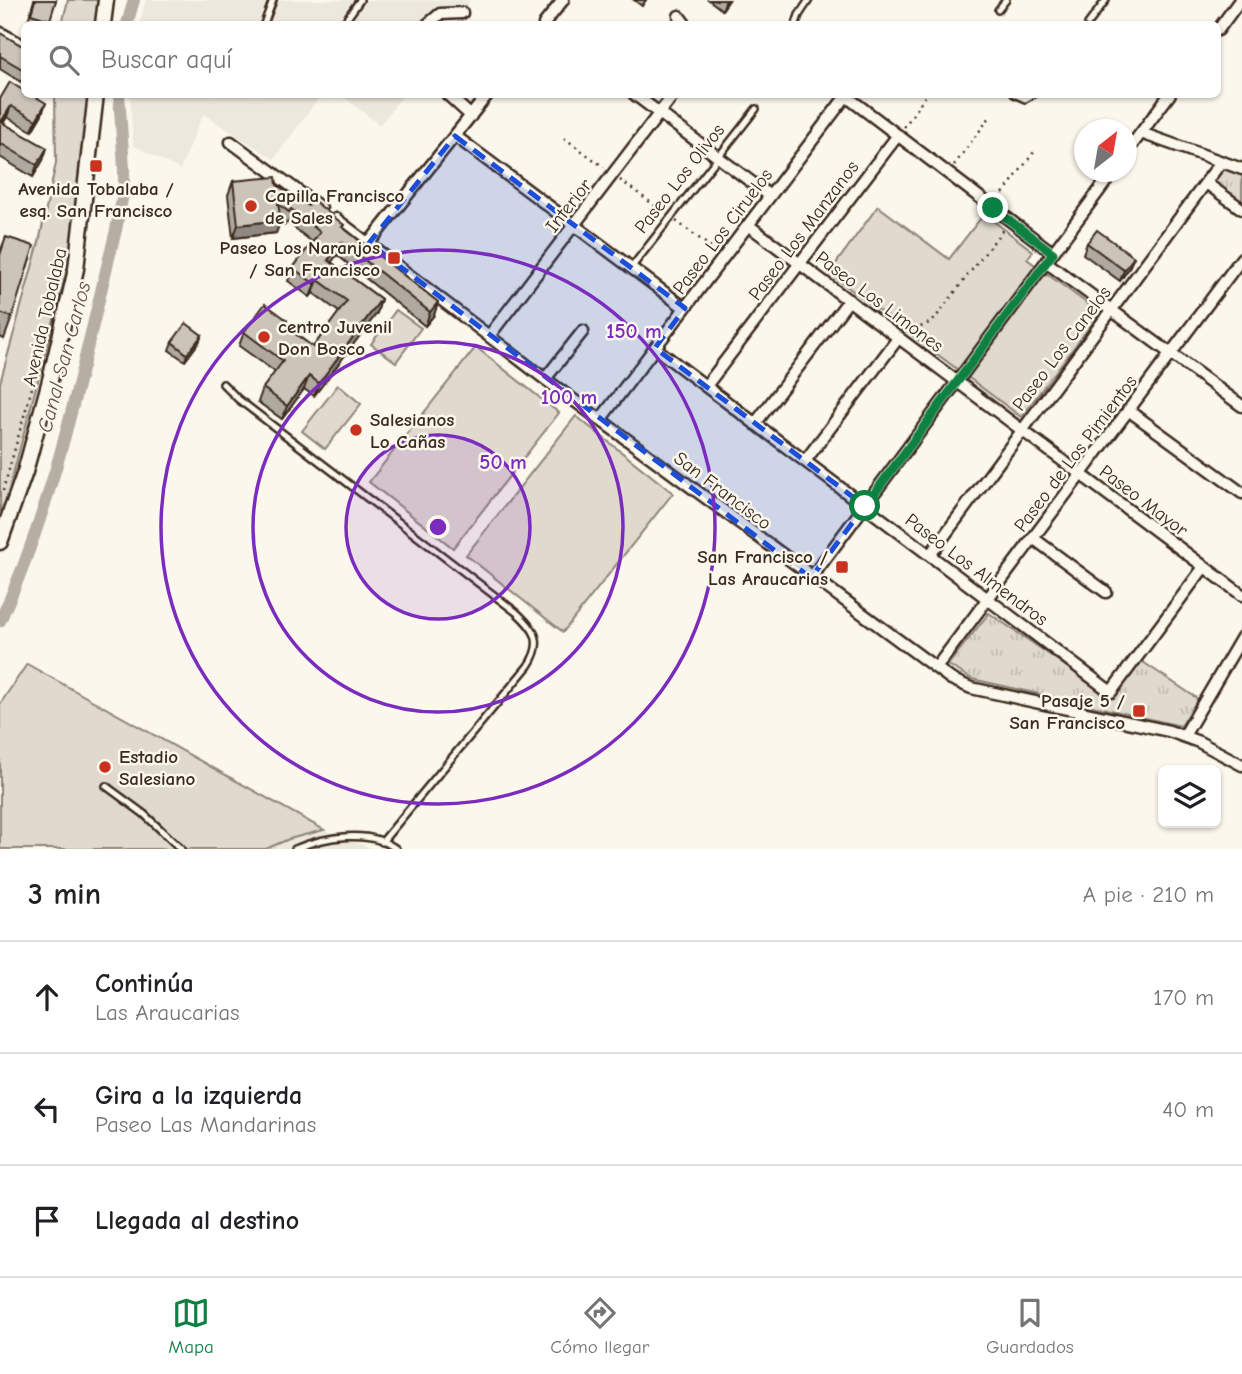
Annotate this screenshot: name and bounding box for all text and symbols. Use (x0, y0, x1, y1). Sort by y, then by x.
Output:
search box (21, 21, 1221, 98)
icon: search (45, 41, 83, 79)
text: Buscar aquí (101, 45, 232, 75)
street label: Paseo Los Olivos (630, 119, 729, 238)
north arrow (1074, 119, 1137, 182)
street label: Paseo Los Manzanos (744, 156, 863, 305)
marker: Avenida Tobalaba / esq. San Francisco (88, 158, 104, 174)
street label: Paseo Los Ciruelos (668, 164, 777, 299)
street label: Interior (541, 174, 597, 237)
place label: Avenida Tobalaba / esq. San Francisco (18, 178, 174, 222)
place label: Capilla Francisco de Sales (265, 185, 405, 229)
route end (977, 192, 1008, 223)
marker: Capilla Francisco de Sales (243, 198, 259, 214)
place label: Paseo Los Naranjos / San Francisco (219, 237, 380, 281)
street label: Avenida Tobalaba (18, 246, 72, 389)
street label: Paseo Los Limones (811, 247, 948, 357)
marker: Paseo Los Naranjos / San Francisco (386, 250, 402, 266)
water label: Canal San Carlos (32, 279, 96, 435)
street label: Paseo Los Canelos (1008, 282, 1116, 415)
place label: centro Juvenil Don Bosco (278, 316, 392, 360)
text: 150 m (606, 319, 662, 343)
marker: centro Juvenil Don Bosco (256, 329, 272, 345)
street label: Paseo de Los Pimientos (1010, 371, 1142, 536)
text: 100 m (541, 385, 597, 409)
place label: Salesianos Lo Cañas (370, 409, 454, 453)
marker: Salesianos Lo Cañas (348, 422, 364, 438)
street label: San Francisco (669, 447, 775, 535)
text: 50 m (479, 450, 527, 474)
street label: Paseo Mayor (1095, 460, 1192, 541)
route start (849, 490, 880, 521)
street label: Paseo Los Almendros (901, 509, 1052, 631)
centre of rings (426, 515, 450, 539)
place label: San Francisco / Las Araucarias (697, 546, 828, 590)
marker: San Francisco / Las Araucarias (834, 559, 850, 575)
place label: Pasaje 5 / San Francisco (1009, 690, 1125, 734)
marker: Pasaje 5 / San Francisco (1131, 703, 1147, 719)
place label: Estadio Salesiano (119, 746, 196, 790)
marker: Estadio Salesiano (97, 759, 113, 775)
map controls (1158, 765, 1221, 828)
button: layers (1158, 765, 1221, 828)
text: 3 min (28, 877, 101, 912)
text: A pie · 210 m (1083, 881, 1214, 908)
text: Continúa (95, 969, 194, 999)
icon: ahead (28, 978, 66, 1016)
text: 170 m (1153, 984, 1214, 1011)
text: Las Araucarias (95, 999, 240, 1026)
text: Gira a la izquierda (95, 1081, 302, 1111)
icon: left (28, 1090, 66, 1128)
text: 40 m (1162, 1096, 1214, 1123)
text: Paseo Las Mandarinas (95, 1111, 316, 1138)
icon: arrive (28, 1202, 66, 1240)
text: Llegada al destino (95, 1206, 299, 1236)
tab: Mapa (168, 1294, 214, 1358)
tab: Cómo llegar (550, 1294, 649, 1358)
tab: Guardados (986, 1294, 1074, 1358)

